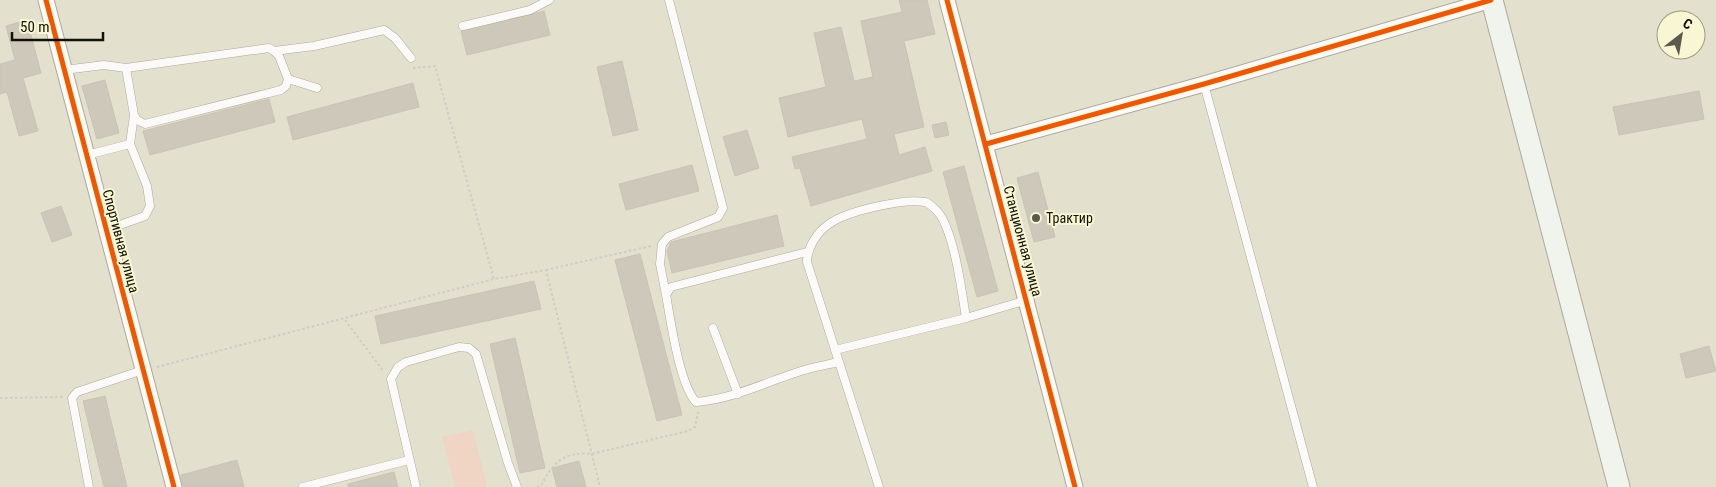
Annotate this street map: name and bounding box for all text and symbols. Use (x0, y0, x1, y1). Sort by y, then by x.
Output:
scale bar (12, 10, 104, 42)
north arrow (1656, 10, 1706, 60)
text: С (1680, 15, 1695, 33)
text: 50 m (20, 18, 50, 36)
street label: Станционная улица (1001, 184, 1045, 298)
street label: Спортивная улица (100, 188, 142, 294)
place label: Трактир (1046, 210, 1093, 226)
marker: Трактир (1030, 212, 1042, 224)

